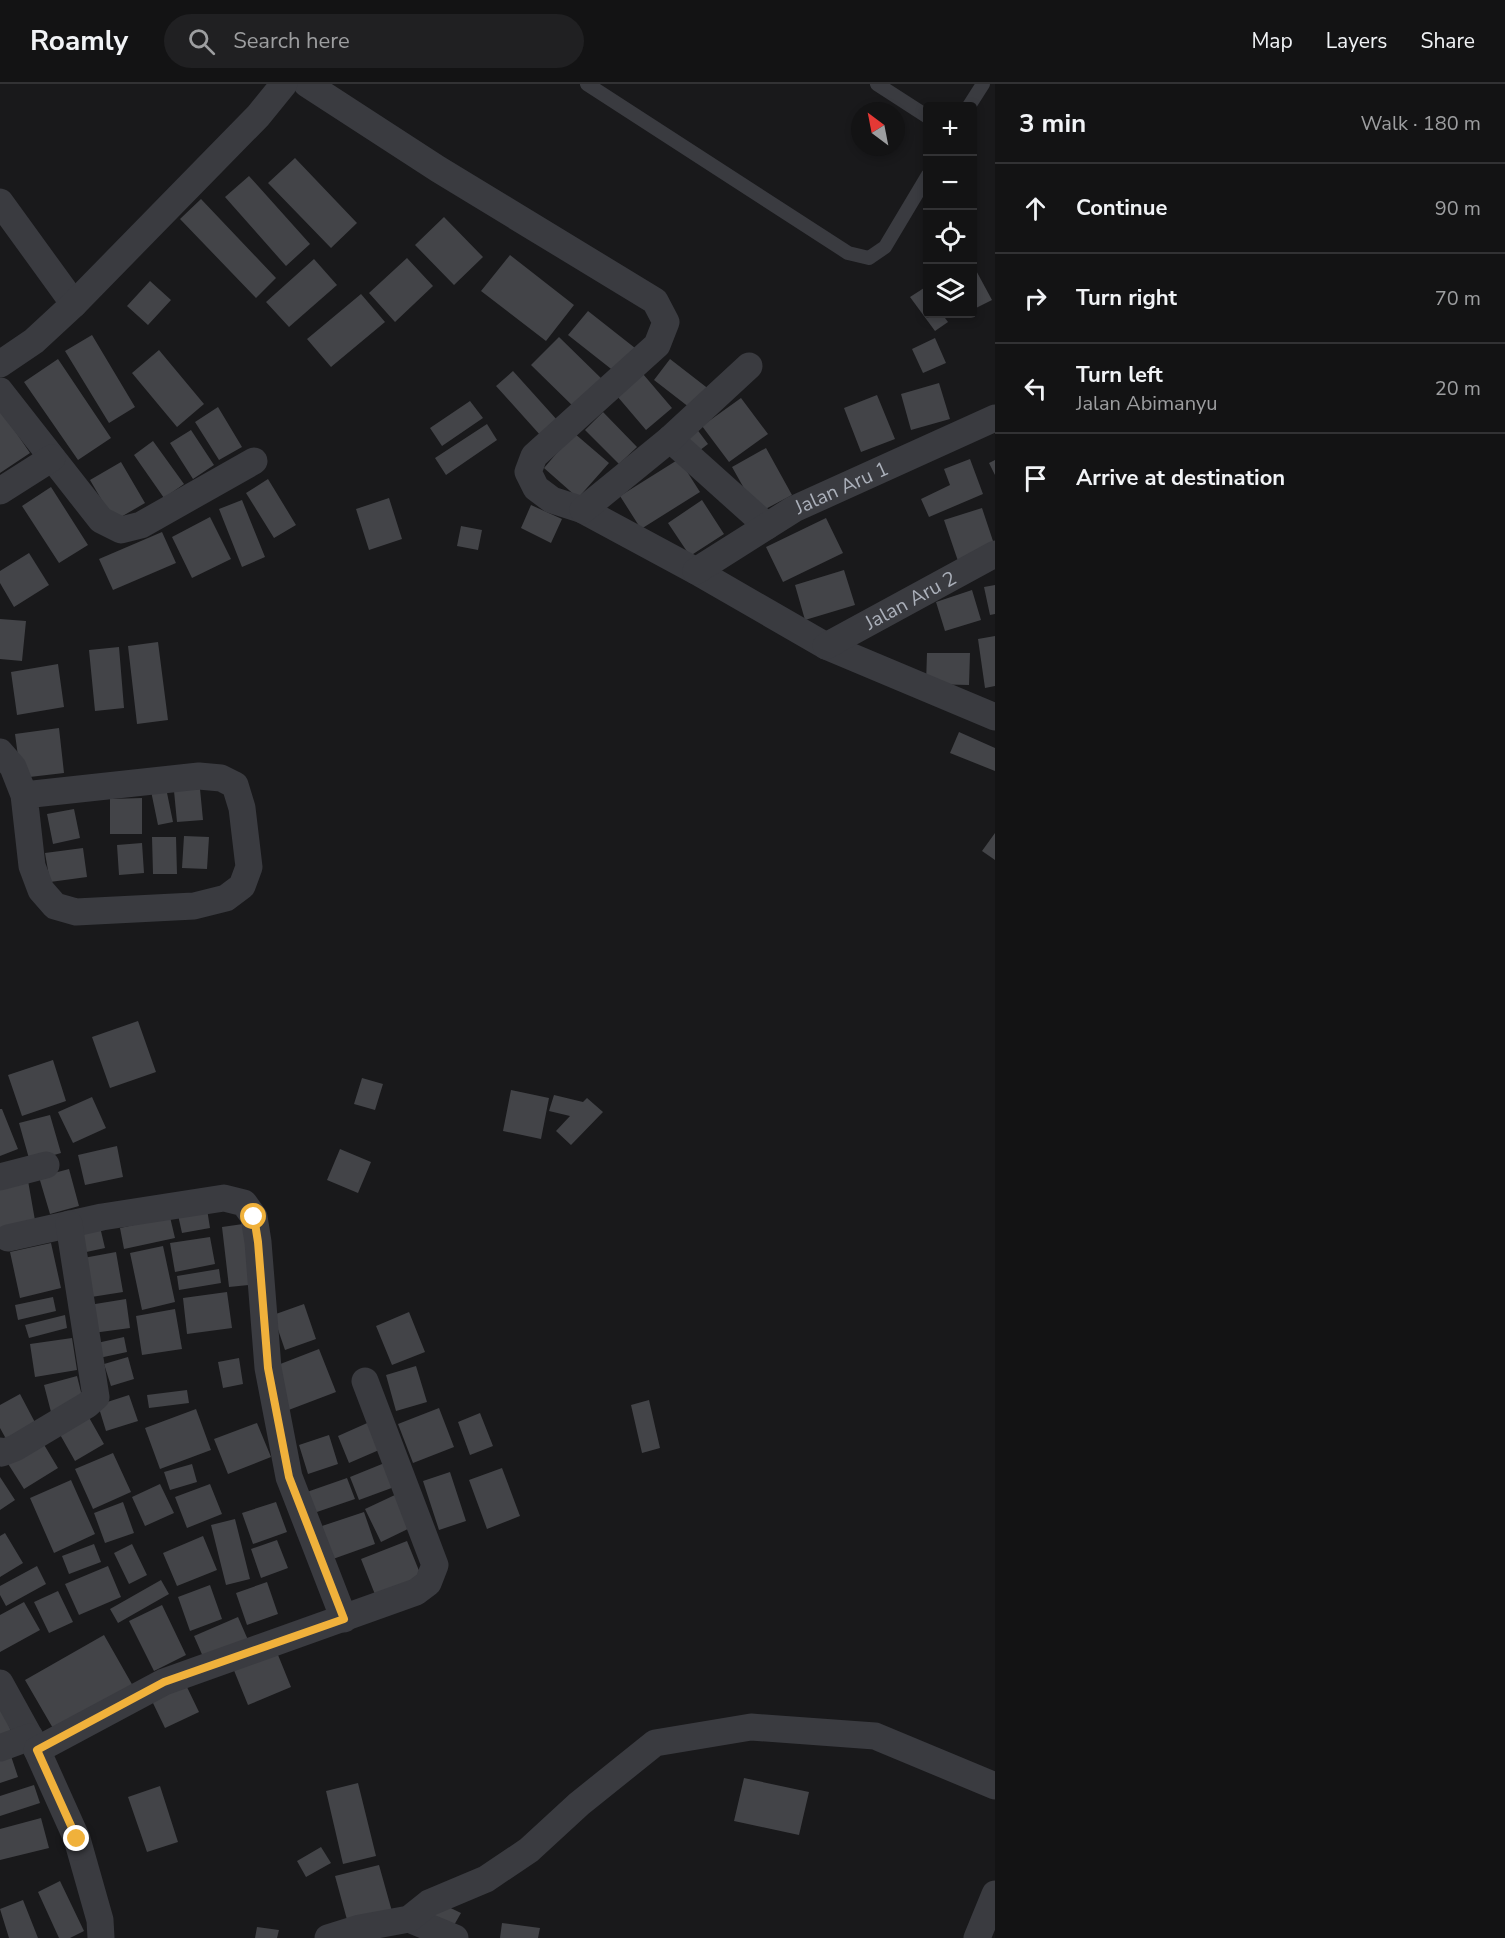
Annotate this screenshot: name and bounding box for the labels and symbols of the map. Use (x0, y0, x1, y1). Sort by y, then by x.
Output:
north arrow (851, 102, 905, 156)
street label: Jalan Aru 1 (789, 455, 893, 521)
street label: Jalan Aru 2 (859, 564, 961, 636)
route start (240, 1203, 266, 1229)
route end (63, 1825, 89, 1851)

